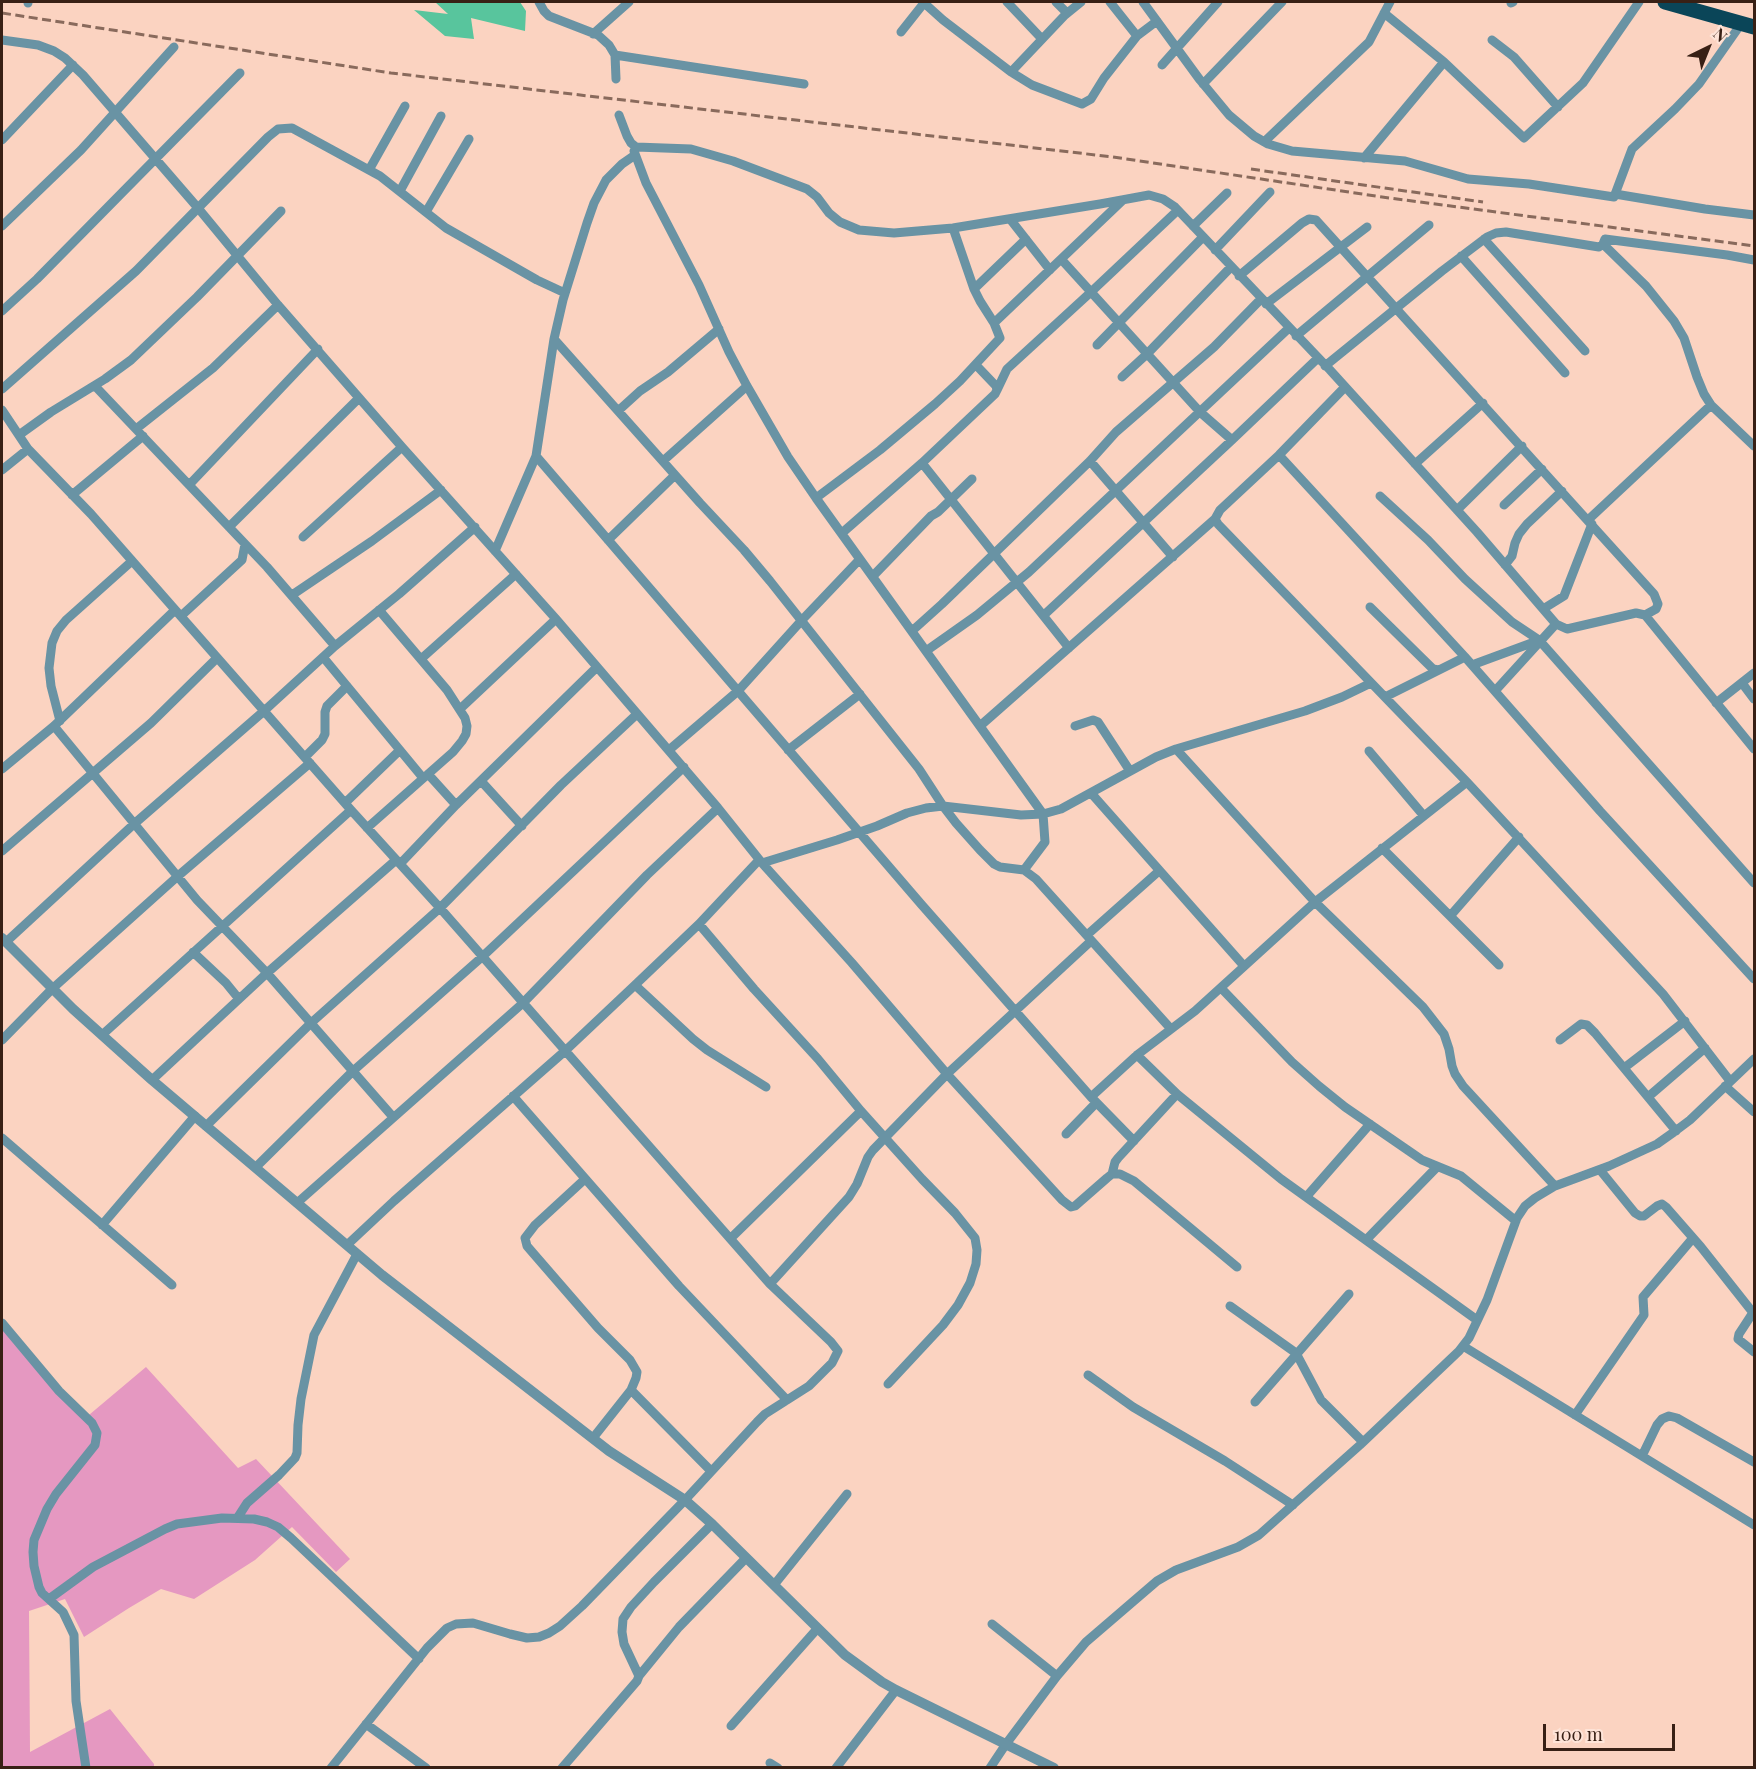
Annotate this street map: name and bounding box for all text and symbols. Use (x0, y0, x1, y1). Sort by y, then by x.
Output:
north arrow (1678, 18, 1738, 78)
text: N (1709, 23, 1732, 46)
scale bar (1546, 1712, 1678, 1750)
text: 100 m (1554, 1722, 1603, 1746)

